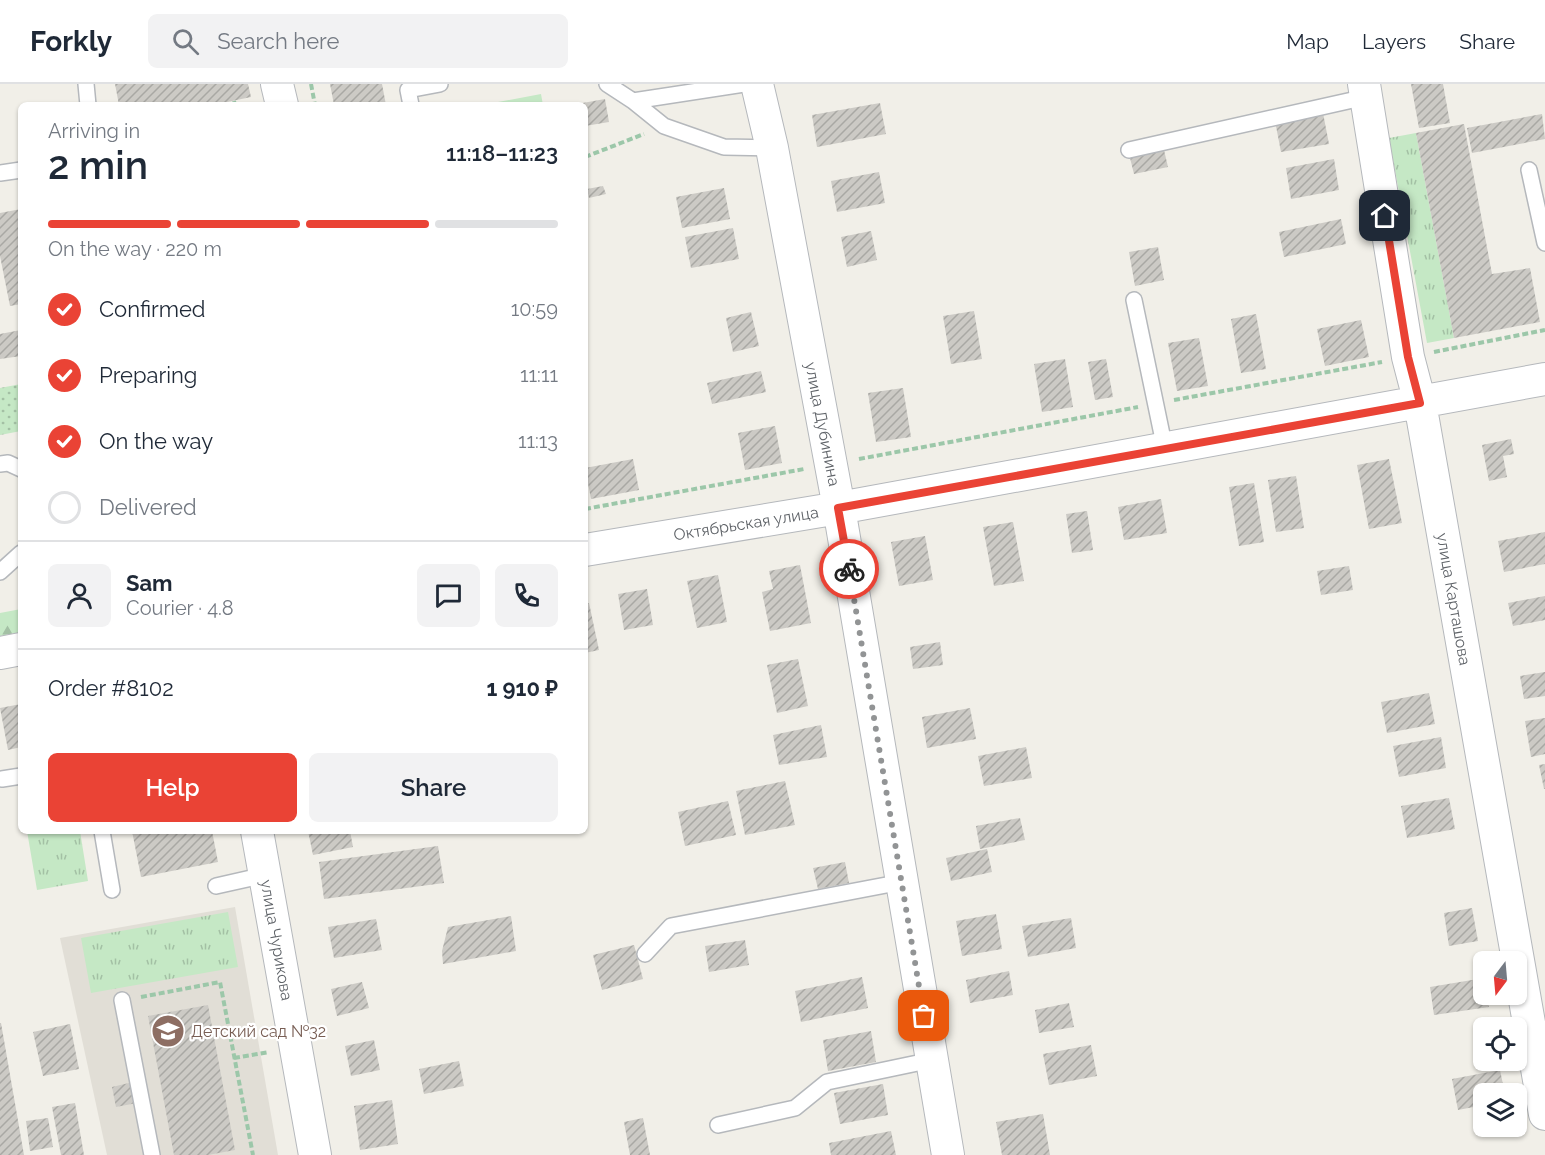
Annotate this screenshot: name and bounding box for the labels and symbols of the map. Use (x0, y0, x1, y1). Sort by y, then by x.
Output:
pin (1359, 190, 1410, 241)
street label: улица Дубинина (801, 360, 844, 488)
street label: Октябрьская улица (672, 503, 820, 544)
street label: улица Карташова (1433, 531, 1474, 667)
courier (819, 539, 879, 599)
street label: улица Чурикова (257, 878, 296, 1002)
north arrow (1473, 951, 1527, 1005)
pin (898, 990, 949, 1041)
school or university icon: Детский сад №32 (150, 1013, 186, 1049)
place label: Детский сад №32 (191, 1022, 326, 1041)

